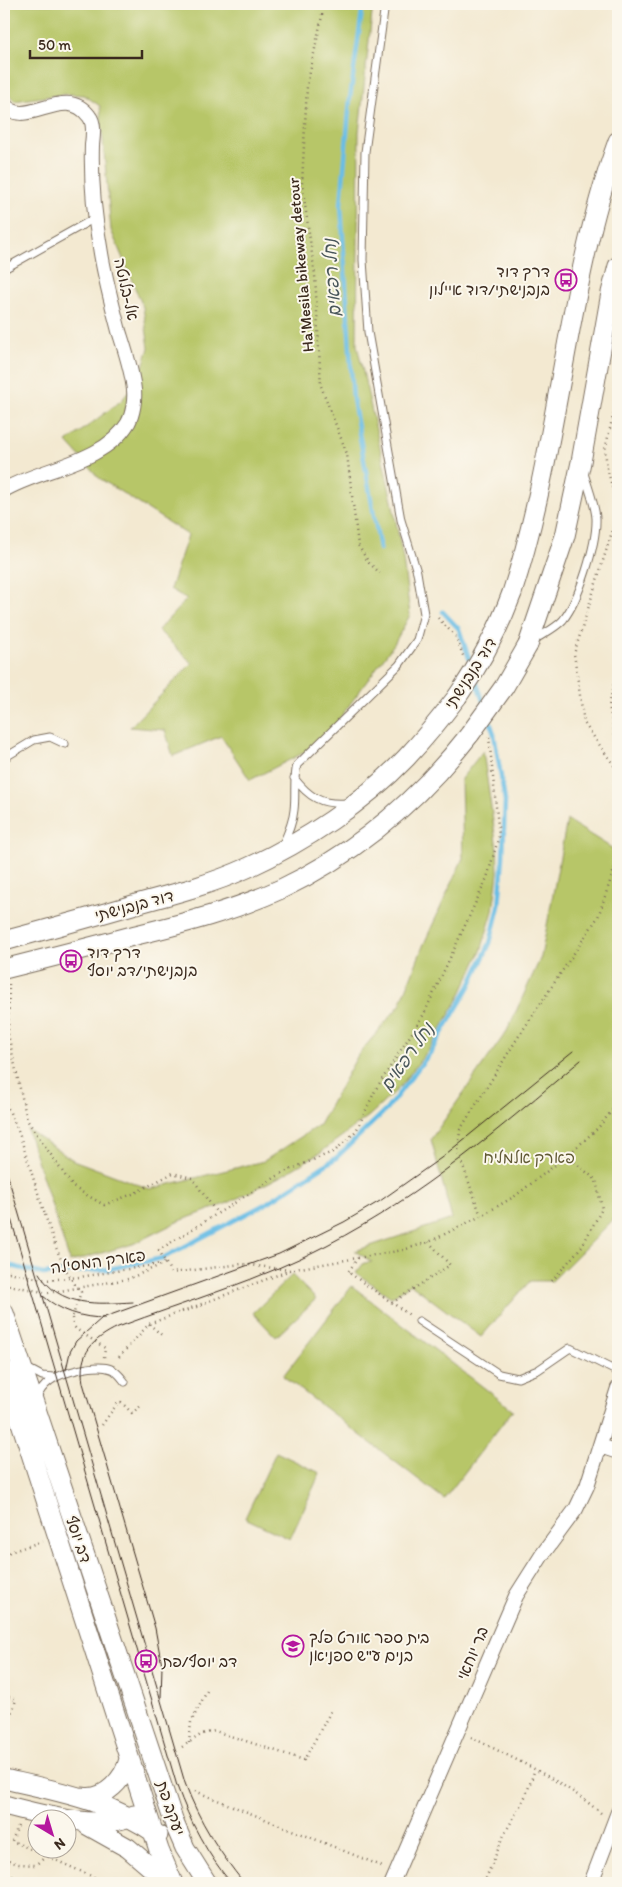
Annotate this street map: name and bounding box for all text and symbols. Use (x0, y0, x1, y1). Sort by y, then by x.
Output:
scale bar (30, 28, 142, 60)
text: 50 m (38, 36, 71, 54)
street label: Ha'Mesila bikeway detour (283, 176, 318, 353)
water label: נחל רפאים (318, 236, 346, 318)
street label: אל-בלוטה (110, 256, 143, 322)
place label: דרך דוד בנבנישתי/דוד איילון (429, 262, 550, 299)
bus stop icon: דרך דוד בנבנישתי/דוד איילון (554, 268, 578, 292)
street label: דוד בנבנישתי (440, 634, 500, 712)
street label: דוד בנבנישתי (93, 886, 176, 925)
place label: דרך דוד בנבנישתי/דב יוסף (87, 943, 198, 980)
bus stop icon: דרך דוד בנבנישתי/דב יוסף (59, 949, 83, 973)
water label: נחל רפאים (375, 1017, 439, 1095)
park label: פארק אלמליח (483, 1148, 575, 1167)
street label: פארק המסילה (49, 1245, 147, 1278)
street label: דב יוסף (62, 1513, 95, 1565)
street label: בר יוחאי (453, 1624, 492, 1683)
place label: בית ספר אורט פלך בנים ע"ש ספניאן (309, 1628, 430, 1666)
school or university icon: בית ספר אורט פלך בנים ע"ש ספניאן (281, 1634, 305, 1658)
bus stop icon: דב יוסף/פת (134, 1649, 158, 1673)
place label: דב יוסף/פת (161, 1652, 237, 1671)
street label: יעקב פת (152, 1778, 189, 1838)
north arrow (28, 1810, 78, 1860)
text: N (51, 1834, 69, 1853)

